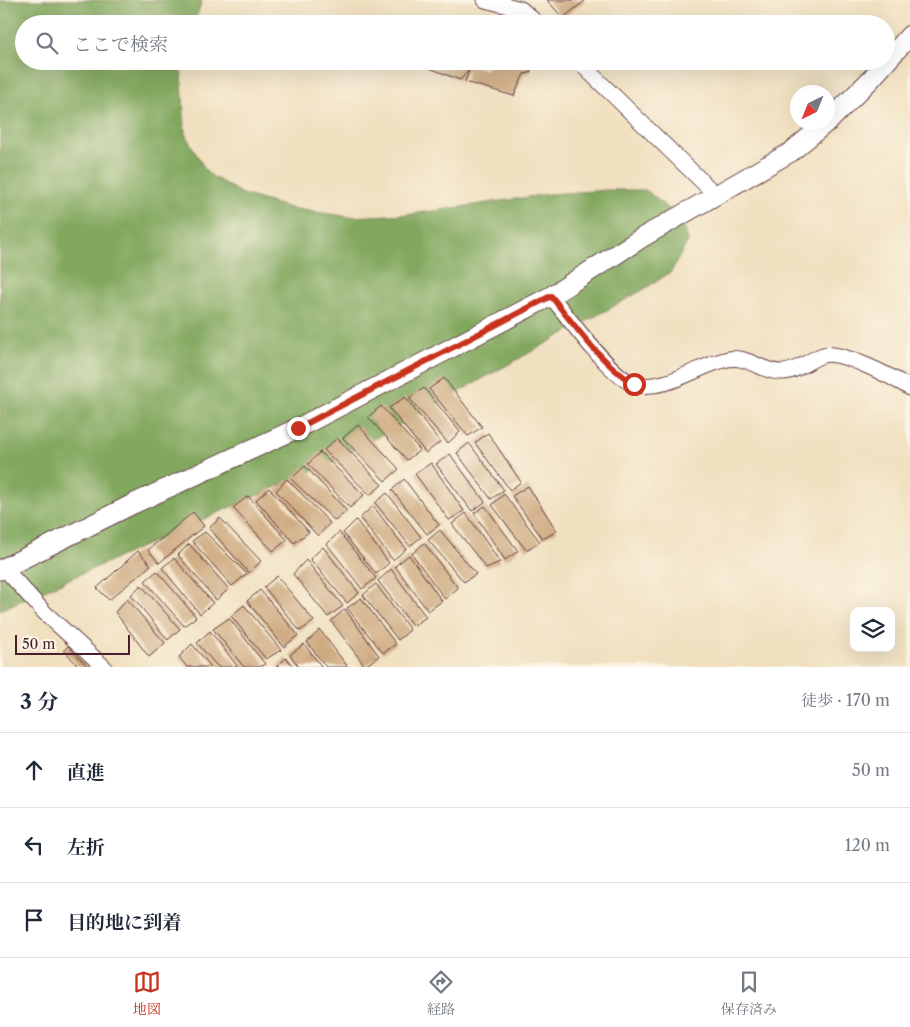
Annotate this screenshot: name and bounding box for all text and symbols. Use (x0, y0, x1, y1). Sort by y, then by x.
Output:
search box (15, 15, 895, 70)
icon: search (33, 29, 61, 57)
text: ここで検索 (73, 33, 168, 56)
north arrow (790, 85, 835, 130)
route start (623, 373, 646, 396)
route end (287, 417, 310, 440)
map controls (850, 607, 895, 652)
button: layers (850, 607, 895, 652)
scale bar (15, 632, 130, 655)
text: 50 m (22, 635, 55, 653)
text: 3 分 (20, 689, 58, 714)
text: 徒歩 · 170 m (801, 690, 890, 710)
icon: ahead (20, 756, 48, 784)
text: 50 m (852, 760, 890, 780)
text: 直進 (67, 761, 105, 784)
icon: left (20, 831, 48, 859)
text: 120 m (845, 835, 890, 855)
text: 左折 (67, 836, 105, 859)
icon: arrive (20, 906, 48, 934)
text: 目的地に到着 (67, 911, 181, 934)
tab: 地図 (133, 968, 161, 1018)
tab: 経路 (427, 968, 455, 1018)
tab: 保存済み (721, 968, 777, 1018)

